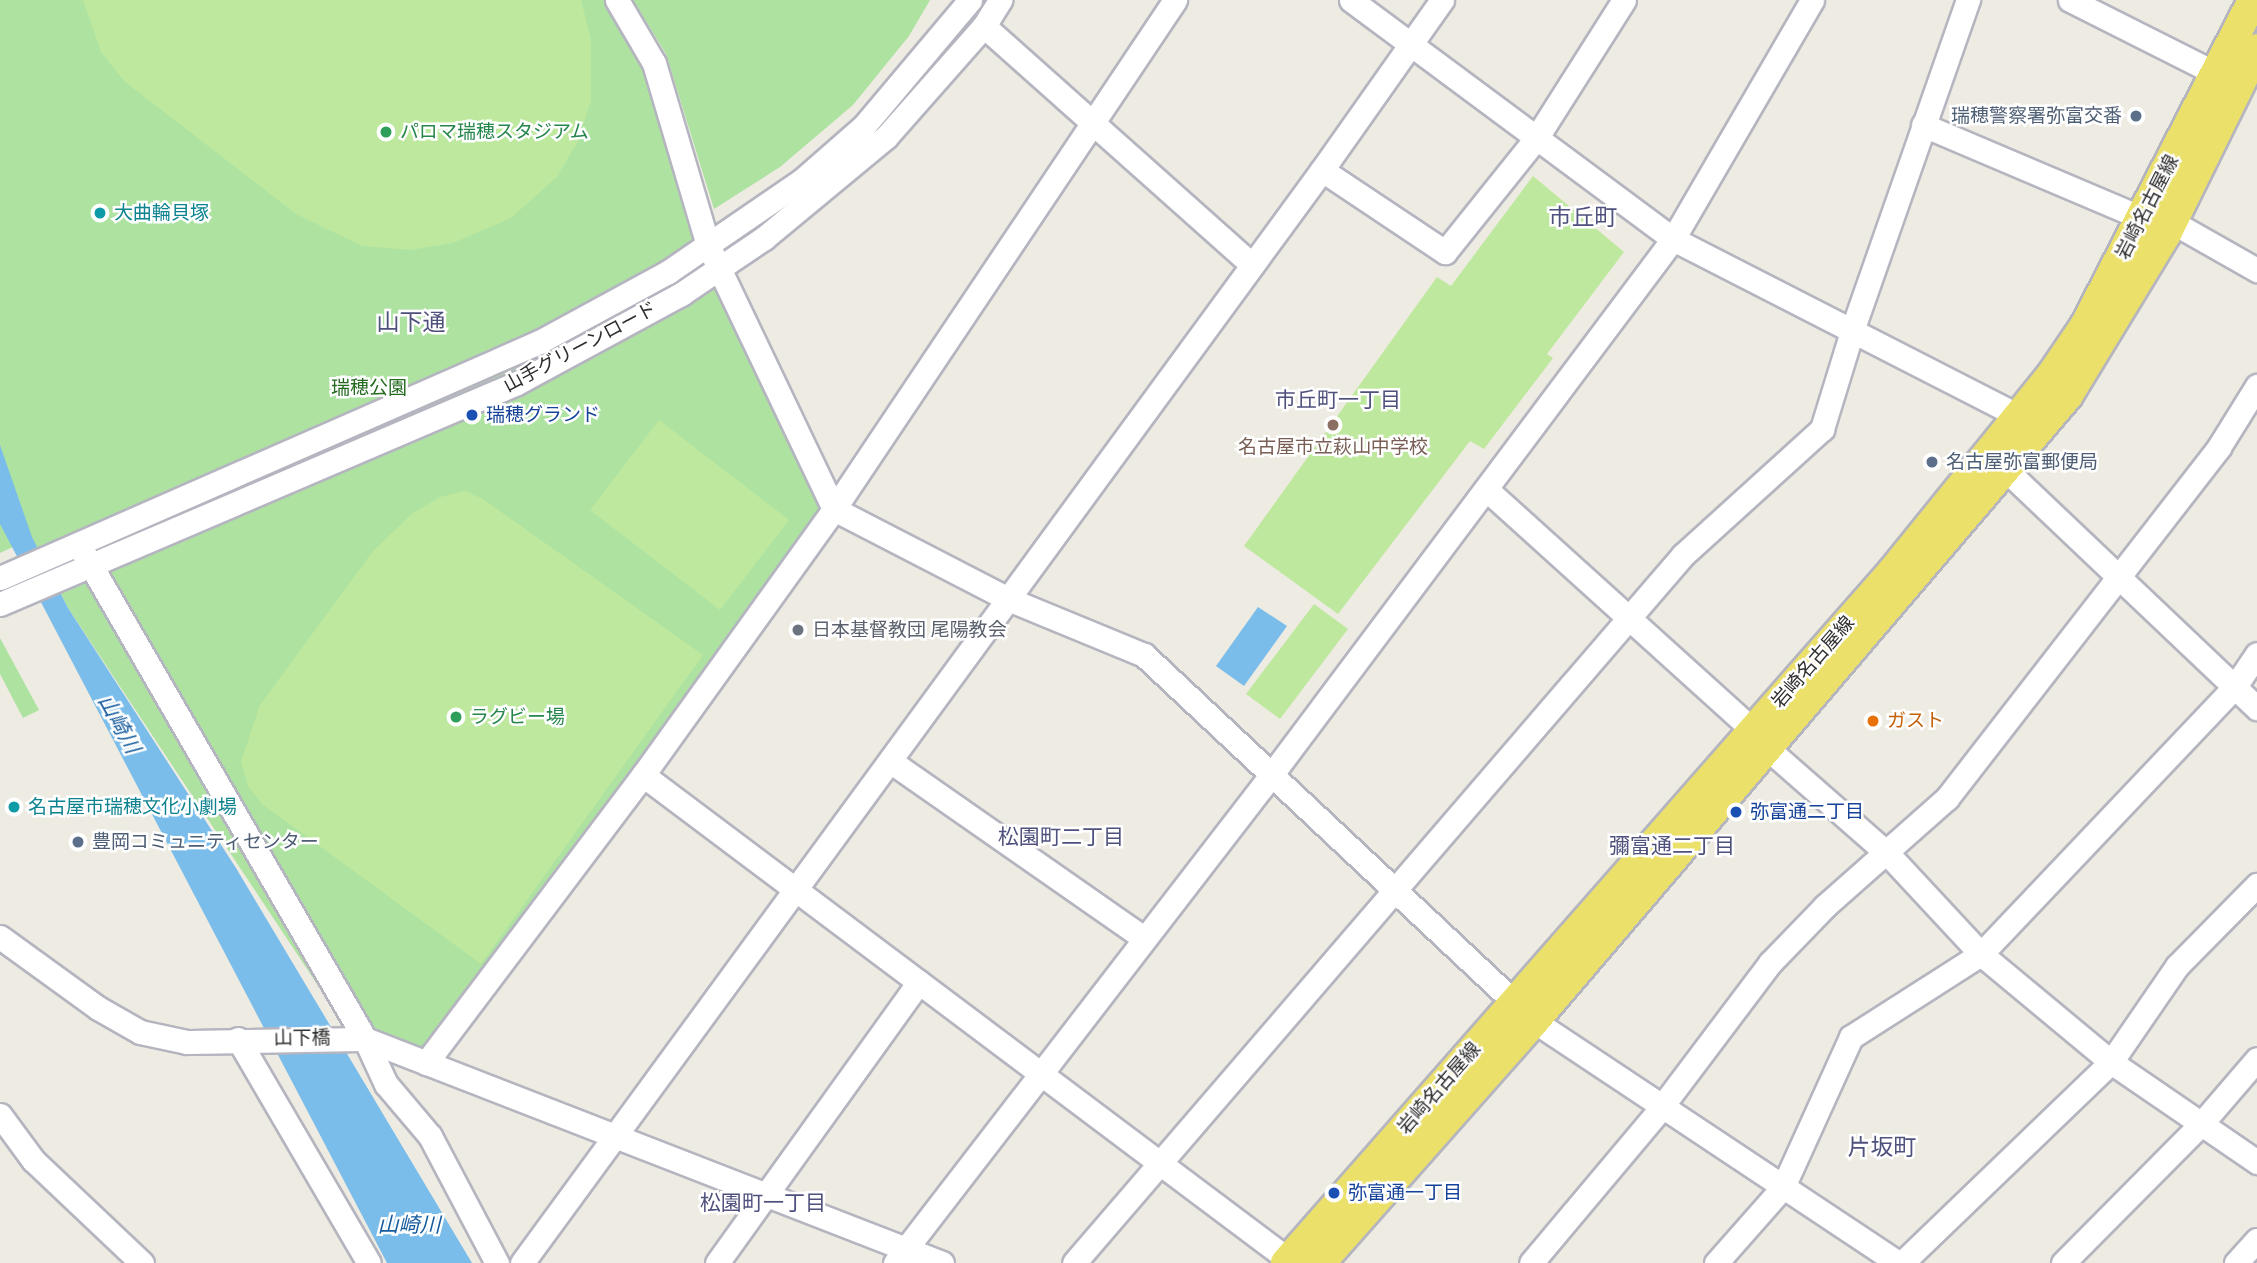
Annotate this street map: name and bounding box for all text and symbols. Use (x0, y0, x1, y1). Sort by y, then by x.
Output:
place label: 瑞穂警察署弥富交番 (1951, 105, 2122, 127)
marker: 瑞穂警察署弥富交番 (2128, 108, 2144, 124)
place label: パロマ瑞穂スタジアム (400, 121, 590, 143)
marker: パロマ瑞穂スタジアム (378, 124, 394, 140)
street label: 岩崎名古屋線 (2111, 151, 2183, 263)
place label: 大曲輪貝塚 (114, 202, 209, 224)
district label: 市丘町 (1549, 203, 1617, 231)
marker: 大曲輪貝塚 (92, 205, 108, 221)
street label: 山手グリーンロード (499, 297, 661, 397)
district label: 山下通 (377, 308, 445, 336)
park label: 瑞穂公園 (331, 377, 407, 399)
district label: 市丘町一丁目 (1275, 387, 1401, 413)
place label: 瑞穂グランド (486, 404, 600, 426)
marker: 瑞穂グランド (464, 407, 480, 423)
marker: 名古屋市立萩山中学校 (1325, 417, 1341, 433)
place label: 名古屋市立萩山中学校 (1238, 436, 1428, 458)
place label: 名古屋弥富郵便局 (1946, 451, 2098, 473)
marker: 名古屋弥富郵便局 (1924, 454, 1940, 470)
street label: 岩崎名古屋線 (1767, 612, 1859, 712)
place label: 日本基督教団 尾陽教会 (812, 619, 1007, 641)
marker: 日本基督教団 尾陽教会 (790, 622, 806, 638)
water label: 山崎川 (93, 690, 145, 758)
place label: ラグビー場 (470, 706, 565, 728)
marker: ラグビー場 (448, 709, 464, 725)
place label: ガスト (1887, 710, 1944, 732)
marker: ガスト (1865, 713, 1881, 729)
place label: 名古屋市瑞穂文化小劇場 (28, 796, 237, 818)
marker: 名古屋市瑞穂文化小劇場 (6, 799, 22, 815)
place label: 弥富通二丁目 (1750, 801, 1864, 823)
marker: 弥富通二丁目 (1728, 804, 1744, 820)
district label: 松園町二丁目 (998, 824, 1124, 850)
place label: 豊岡コミュニティセンター (92, 831, 320, 853)
district label: 彌富通二丁目 (1609, 833, 1735, 859)
marker: 豊岡コミュニティセンター (70, 834, 86, 850)
street label: 山下橋 (273, 1026, 331, 1050)
street label: 岩崎名古屋線 (1393, 1038, 1485, 1138)
district label: 片坂町 (1848, 1133, 1916, 1161)
place label: 弥富通一丁目 (1348, 1182, 1462, 1204)
marker: 弥富通一丁目 (1326, 1185, 1342, 1201)
district label: 松園町一丁目 (700, 1190, 826, 1216)
water label: 山崎川 (378, 1212, 440, 1238)

